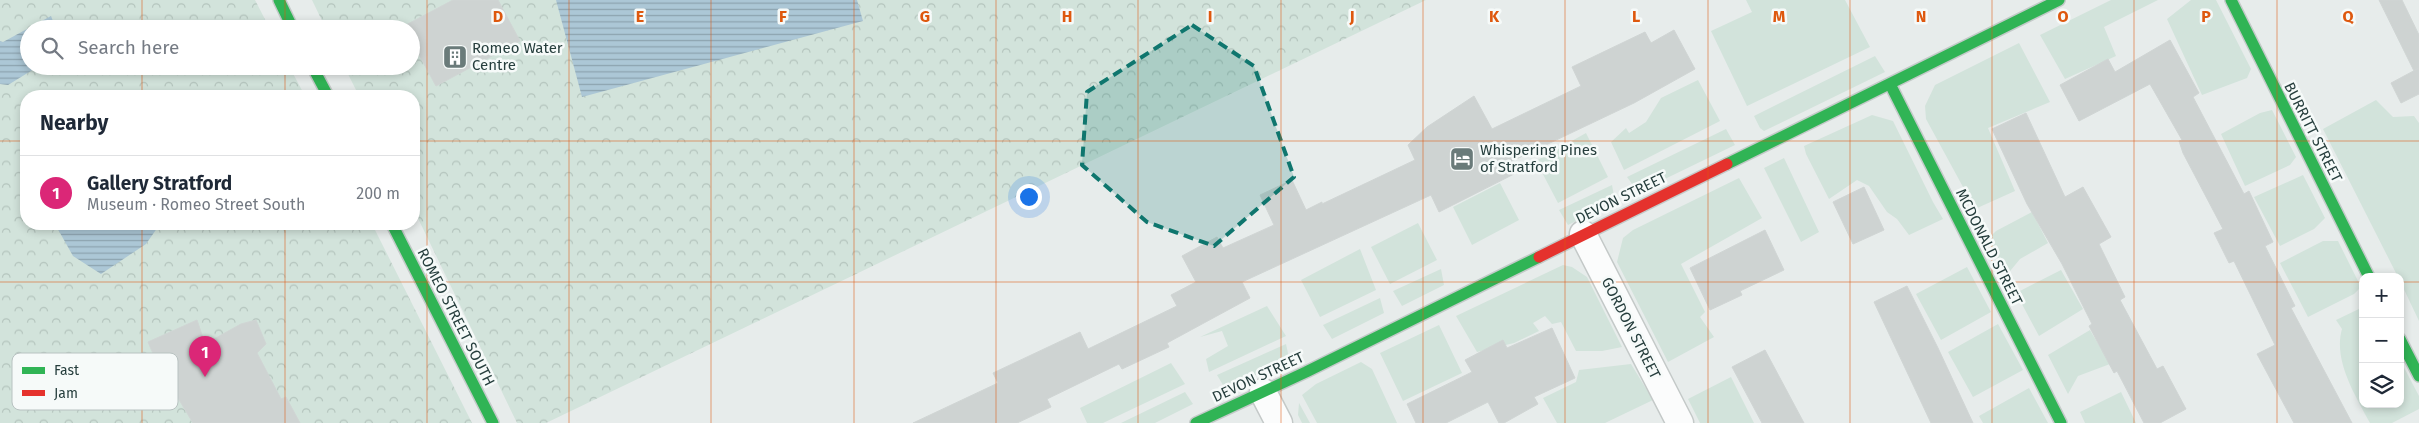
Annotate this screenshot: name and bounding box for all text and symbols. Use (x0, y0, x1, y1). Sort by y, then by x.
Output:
text: D (493, 7, 503, 26)
text: E (636, 7, 644, 26)
text: F (779, 7, 787, 26)
text: G (920, 7, 930, 26)
text: H (1062, 7, 1072, 26)
text: I (1208, 7, 1212, 26)
text: J (1348, 7, 1355, 26)
text: K (1489, 7, 1500, 26)
text: L (1632, 7, 1640, 26)
text: M (1773, 7, 1786, 26)
text: N (1916, 7, 1926, 26)
text: O (2057, 7, 2069, 26)
text: P (2201, 7, 2211, 26)
text: Q (2342, 7, 2354, 26)
search box (20, 20, 420, 75)
icon: search (38, 34, 66, 62)
text: Search here (78, 36, 179, 59)
place label: Romeo Water Centre (472, 39, 563, 74)
building icon: Romeo Water Centre (442, 44, 468, 70)
street label: BURRITT STREET (2280, 79, 2346, 185)
text: Nearby (40, 110, 108, 136)
place label: Whispering Pines of Stratford (1480, 141, 1597, 176)
hotel icon: Whispering Pines of Stratford (1449, 146, 1475, 172)
street label: DEVON STREET (1573, 168, 1670, 228)
text: Gallery Stratford (87, 172, 232, 195)
text: 1 (52, 184, 60, 203)
text: 200 m (356, 184, 400, 203)
your location (1016, 184, 1042, 210)
street label: MCDONALD STREET (1952, 186, 2026, 308)
text: Museum · Romeo Street South (87, 195, 305, 214)
street label: ROMEO STREET SOUTH (413, 245, 499, 389)
map controls (2359, 273, 2404, 408)
button: + (2359, 273, 2404, 318)
street label: GORDON STREET (1598, 274, 1664, 382)
button: − (2359, 318, 2404, 363)
pin: 1 (189, 336, 221, 377)
street label: DEVON STREET (1209, 348, 1307, 406)
legend (12, 353, 178, 410)
text: Fast (54, 362, 80, 379)
button: layers (2359, 363, 2404, 408)
text: Jam (54, 385, 78, 402)

